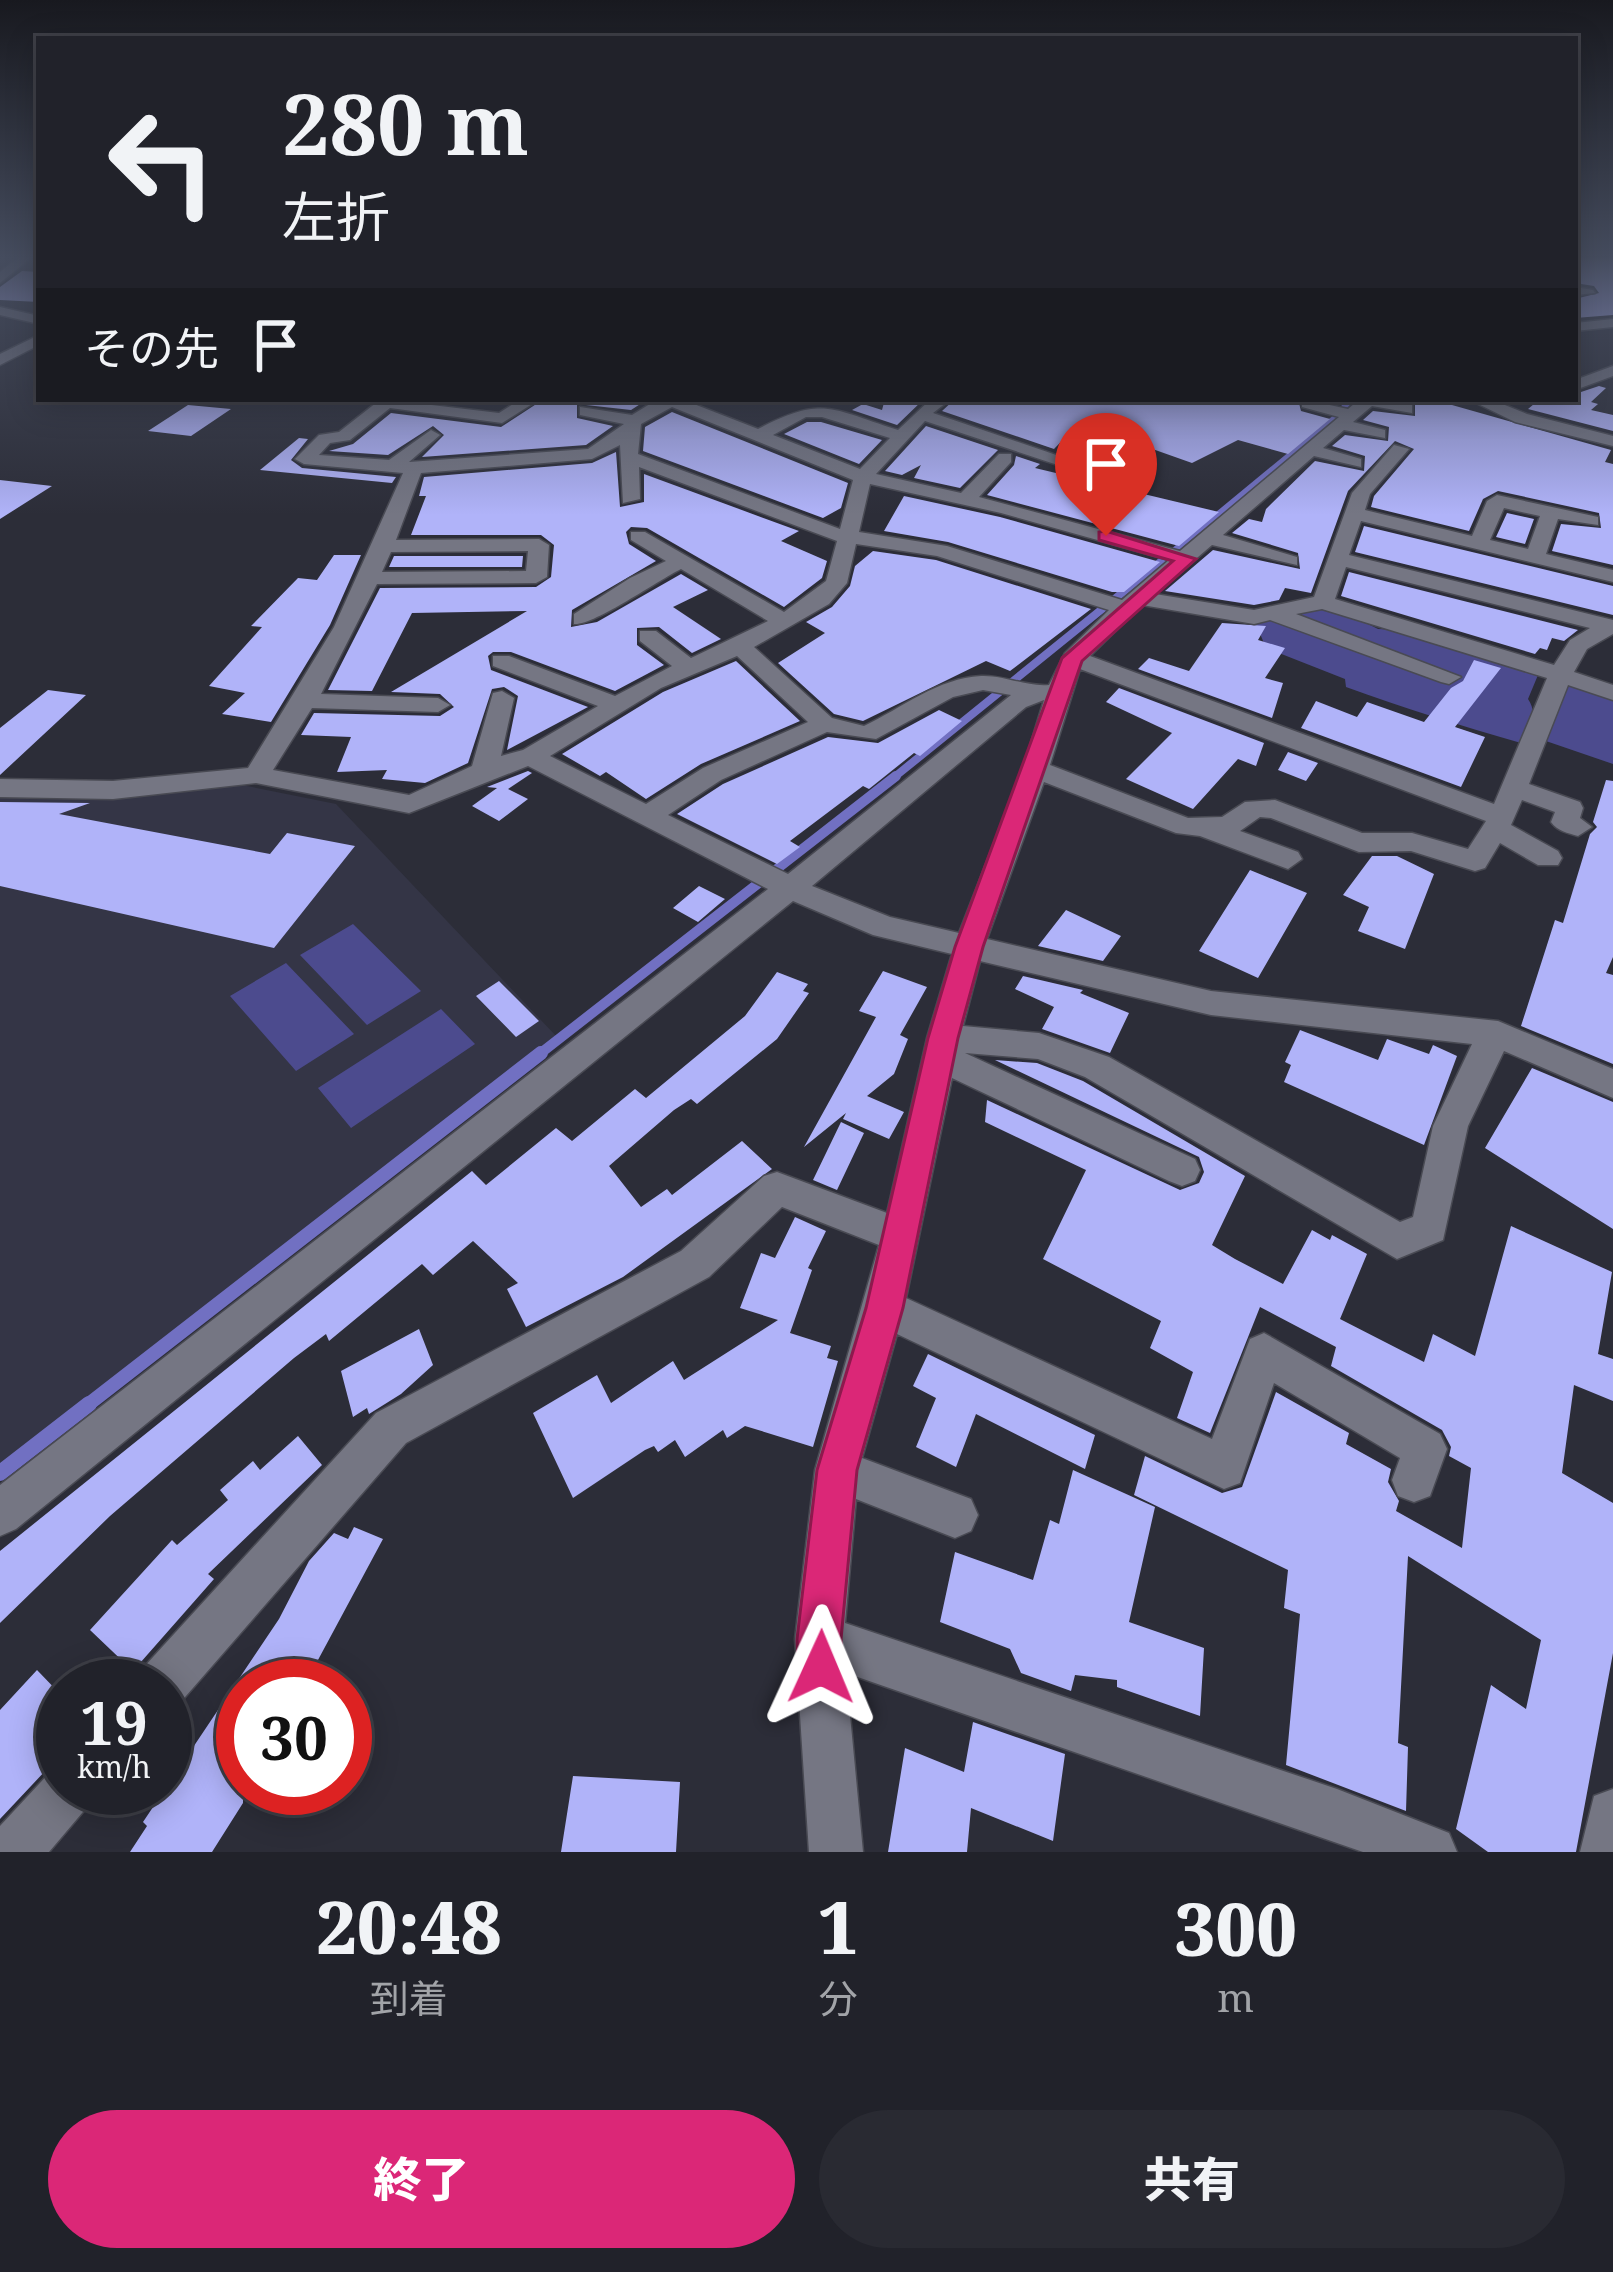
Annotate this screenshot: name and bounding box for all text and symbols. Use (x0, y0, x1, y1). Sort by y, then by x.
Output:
text: 280 m (282, 65, 529, 180)
icon: left (84, 84, 240, 240)
text: 左折 (282, 179, 390, 253)
icon: arrive (243, 312, 309, 378)
text: その先 (84, 317, 219, 378)
pin (1055, 413, 1157, 536)
icon: arrive (1073, 431, 1139, 497)
position arrow (758, 1604, 884, 1730)
speed limit sign: 30 (216, 1659, 372, 1815)
text: 19 (80, 1681, 148, 1763)
text: km/h (77, 1746, 151, 1787)
text: 20:48 (316, 1877, 502, 1975)
text: 1 (818, 1877, 859, 1975)
text: 300 (1174, 1879, 1297, 1977)
text: m (1217, 1970, 1254, 2023)
text: 到着 (370, 1971, 448, 2024)
text: 分 (819, 1971, 858, 2024)
button: 終了 (48, 2110, 795, 2248)
button: 共有 (819, 2110, 1565, 2248)

